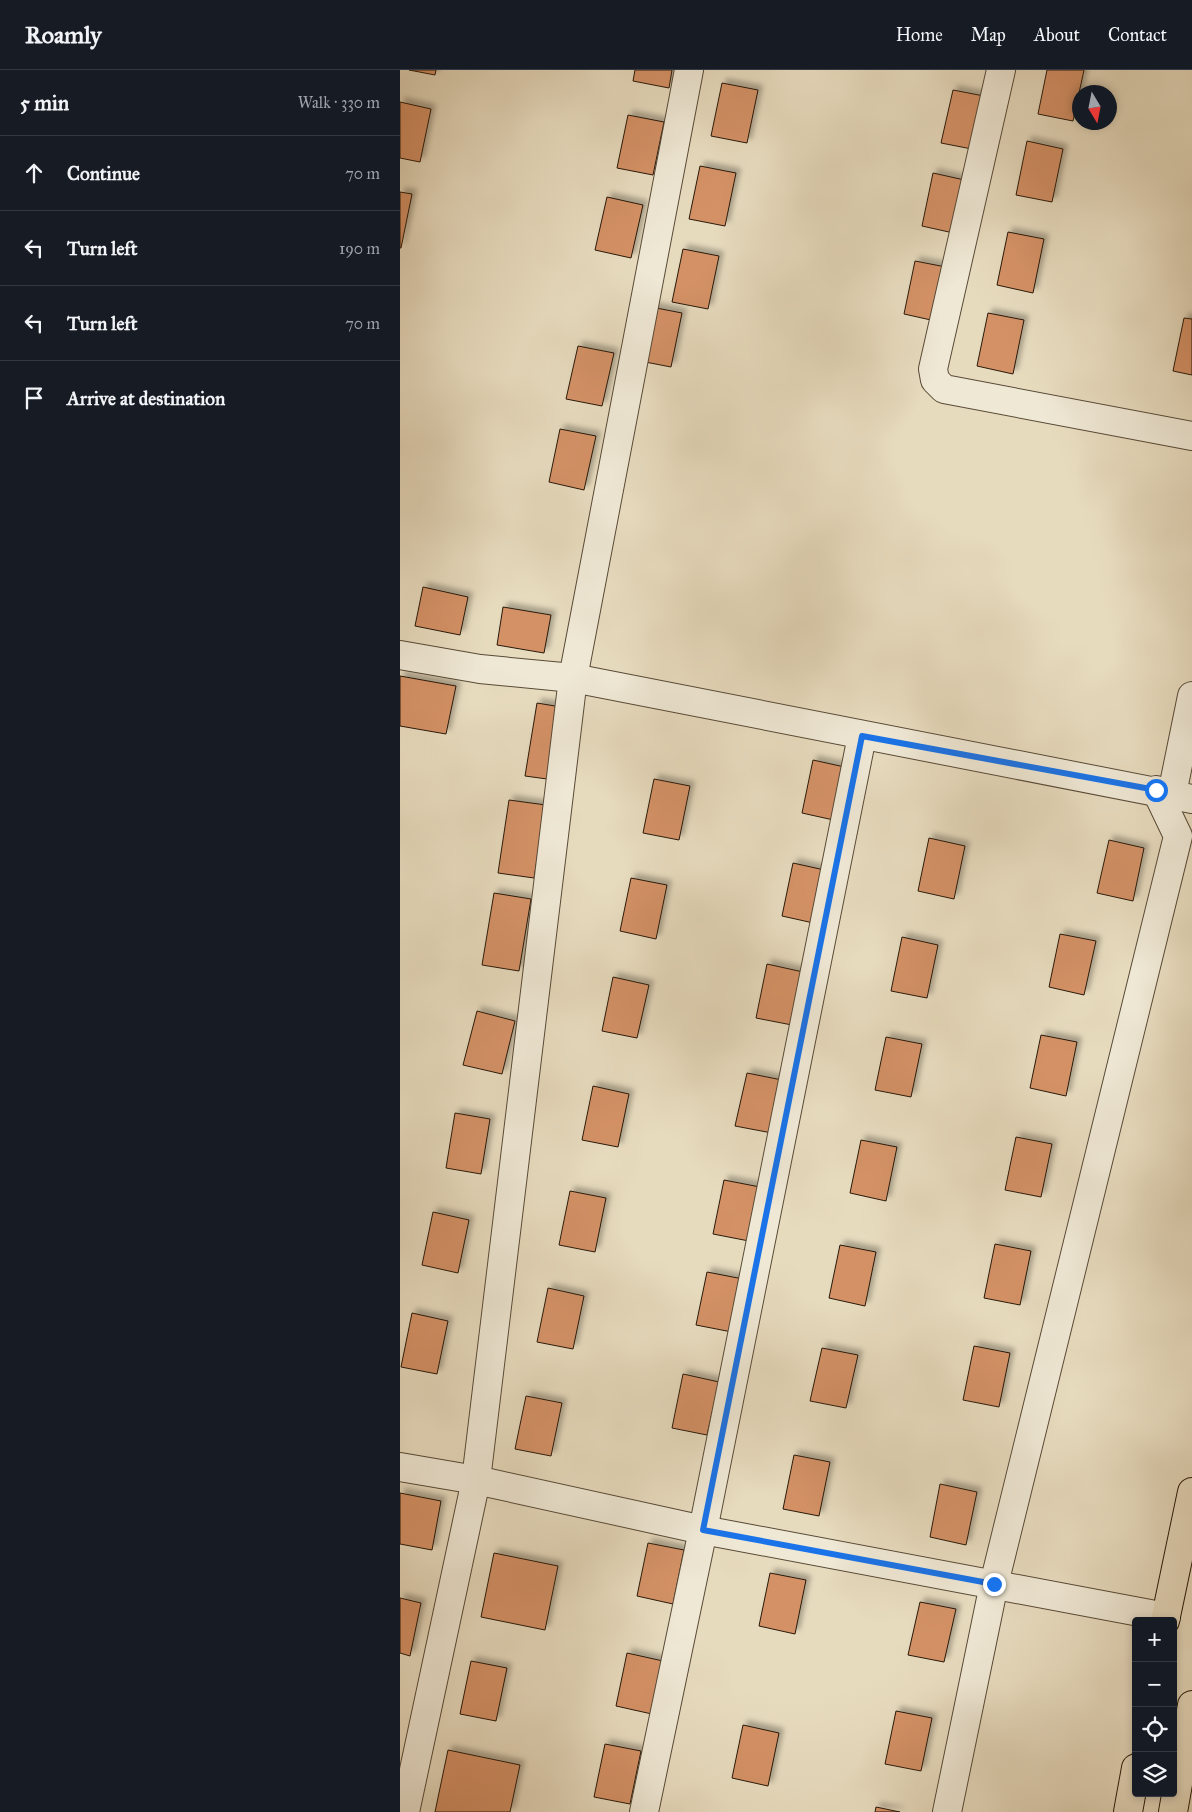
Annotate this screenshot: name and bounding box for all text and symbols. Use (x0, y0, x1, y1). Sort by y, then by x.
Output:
text: Roamly (25, 20, 102, 50)
text: Home (896, 24, 943, 46)
text: Map (971, 24, 1006, 46)
text: About (1034, 24, 1080, 46)
text: Contact (1108, 24, 1167, 46)
north arrow (1072, 85, 1117, 130)
text: 5 min (20, 90, 69, 116)
text: Walk · 330 m (298, 93, 380, 112)
icon: ahead (20, 159, 48, 187)
text: Continue (67, 162, 140, 185)
text: 70 m (345, 164, 380, 183)
icon: left (20, 234, 48, 262)
text: Turn left (67, 237, 137, 260)
text: 190 m (339, 239, 380, 258)
icon: left (20, 309, 48, 337)
text: Turn left (67, 312, 137, 335)
text: 70 m (345, 314, 380, 333)
icon: arrive (20, 384, 48, 412)
text: Arrive at destination (67, 387, 225, 410)
route start (1145, 779, 1168, 802)
route end (983, 1573, 1006, 1596)
map controls (1132, 1617, 1177, 1797)
button: + (1132, 1617, 1177, 1662)
button: − (1132, 1662, 1177, 1707)
button: locate (1132, 1707, 1177, 1752)
button: layers (1132, 1752, 1177, 1797)

